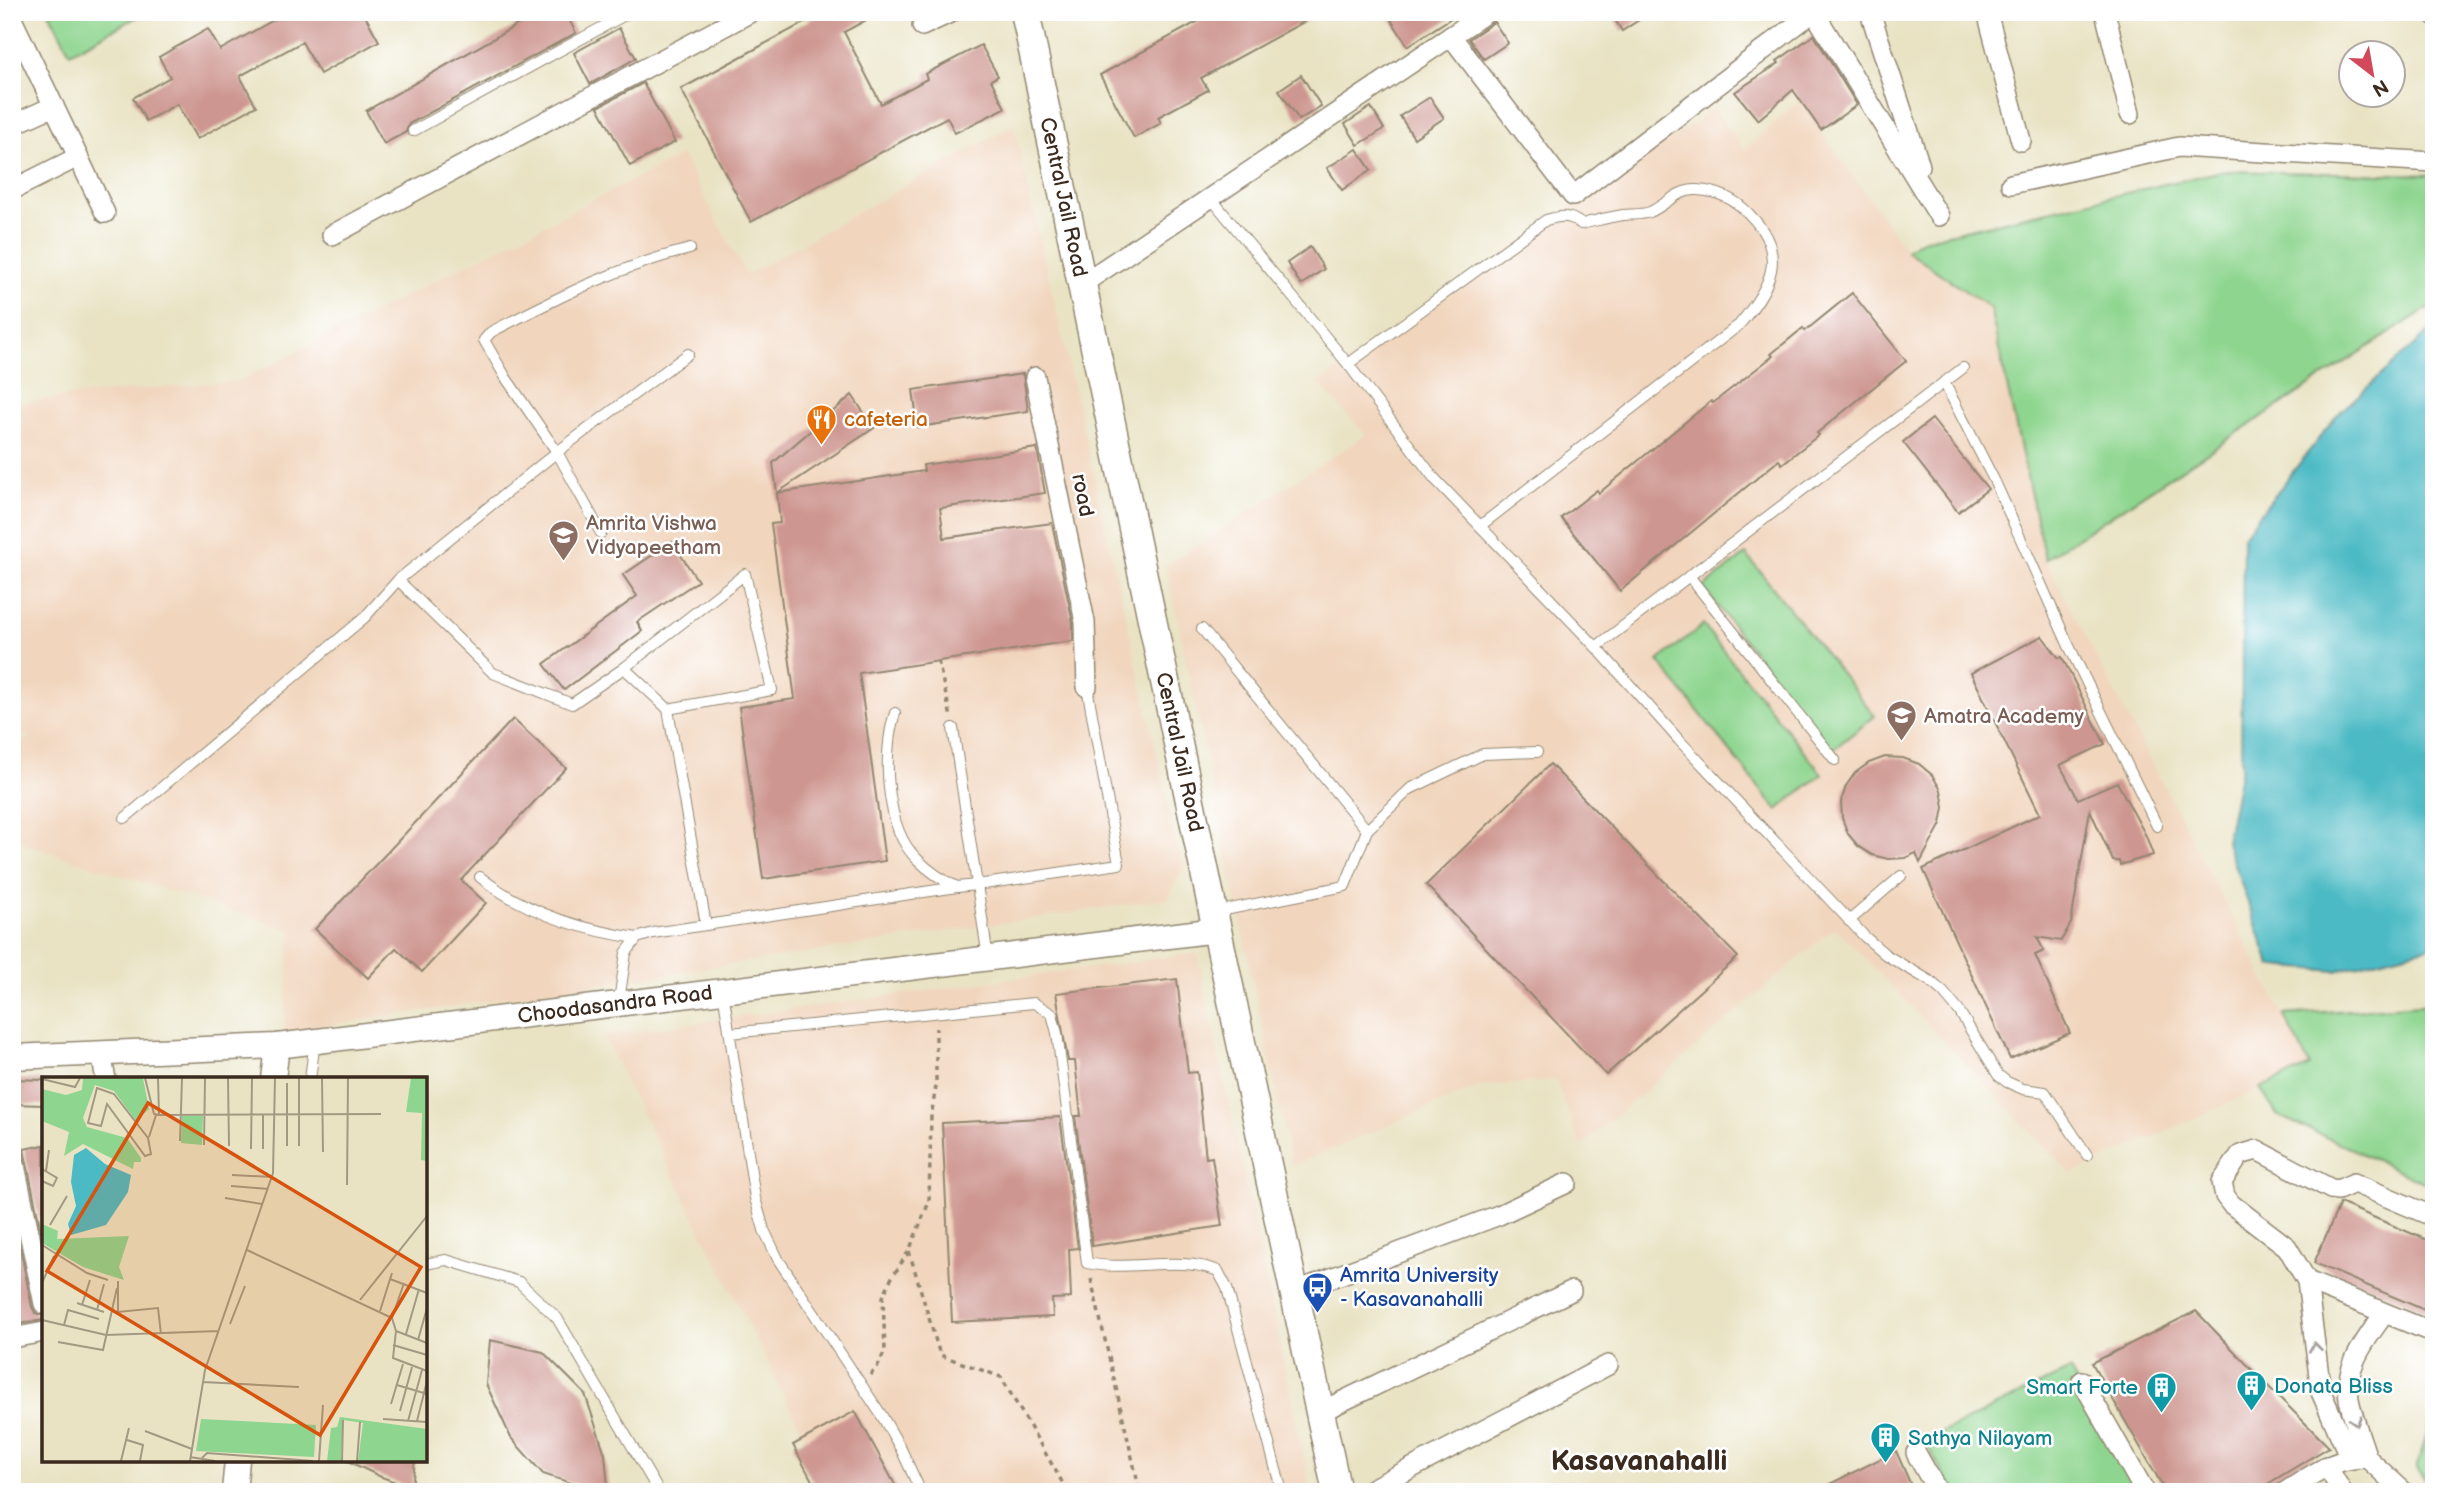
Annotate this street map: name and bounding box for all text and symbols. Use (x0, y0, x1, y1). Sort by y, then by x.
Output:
north arrow (2338, 38, 2408, 108)
text: N (2368, 74, 2392, 101)
street label: Central Jail Road (1034, 115, 1093, 279)
restaurant icon: cafeteria (804, 402, 838, 446)
place label: cafeteria (844, 407, 928, 432)
street label: road (1066, 472, 1099, 519)
place label: Amrita Vishwa Vidyapeetham (586, 511, 721, 560)
school or university icon: Amrita Vishwa Vidyapeetham (546, 518, 580, 562)
street label: Central Jail Road (1150, 670, 1209, 834)
school or university icon: Amatra Academy (1884, 699, 1918, 743)
place label: Amatra Academy (1924, 704, 2085, 729)
street label: Choodasandra Road (516, 980, 714, 1029)
inset map (42, 1077, 427, 1462)
place label: Amrita University - Kasavanahalli (1340, 1263, 1499, 1312)
bus stop icon: Amrita University - Kasavanahalli (1300, 1270, 1334, 1314)
one-way arrow (2308, 1341, 2323, 1353)
building icon: Donata Bliss (2234, 1369, 2268, 1413)
building icon: Smart Forte (2144, 1370, 2178, 1414)
place label: Donata Bliss (2274, 1374, 2393, 1399)
place label: Smart Forte (2026, 1375, 2138, 1400)
one-way arrow (2347, 1415, 2362, 1427)
building icon: Sathya Nilayam (1868, 1421, 1902, 1465)
place label: Sathya Nilayam (1908, 1426, 2052, 1451)
district label: Kasavanahalli (1551, 1445, 1727, 1478)

